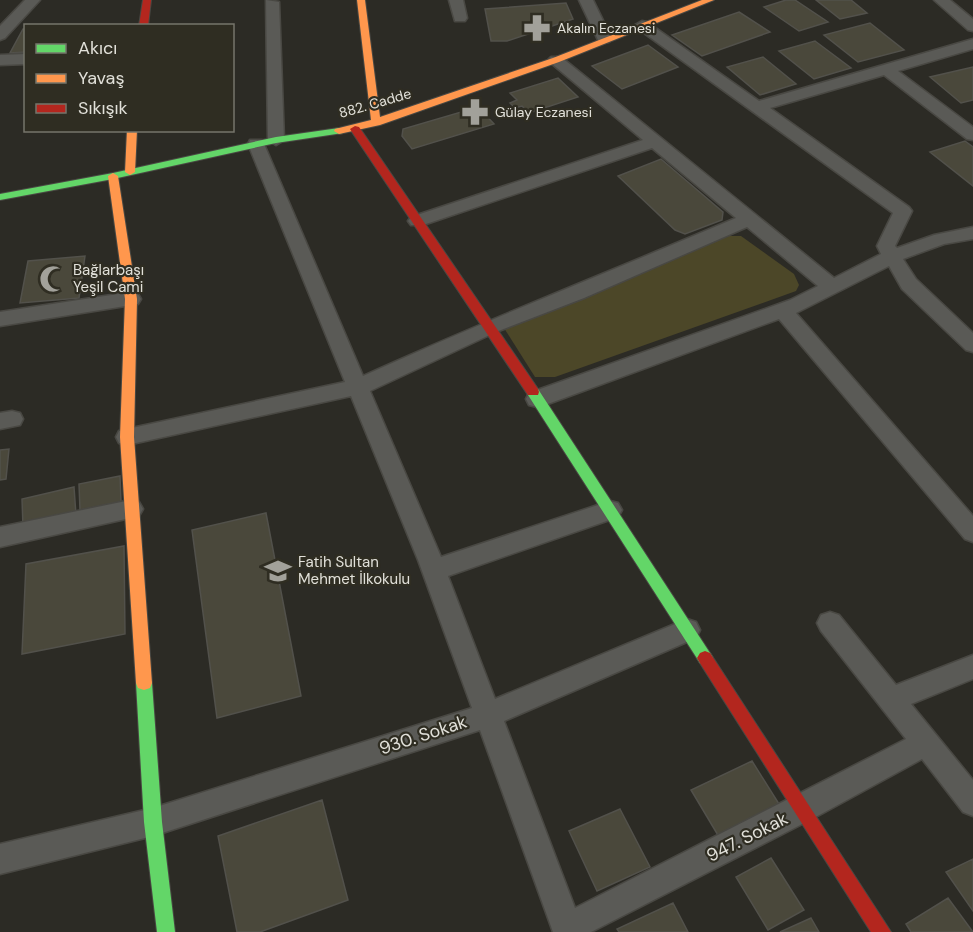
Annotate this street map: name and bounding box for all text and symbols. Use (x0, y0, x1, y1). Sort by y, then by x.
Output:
pharmacy icon: Akalın Eczanesi (522, 13, 552, 43)
place label: Akalın Eczanesi (557, 19, 655, 37)
legend (24, 24, 234, 132)
text: Akıcı (78, 36, 117, 60)
text: Yavaş (78, 66, 124, 90)
street label: 882. Cadde (337, 84, 413, 122)
text: Sıkışık (78, 96, 128, 120)
pharmacy icon: Gülay Eczanesi (460, 97, 490, 127)
place label: Gülay Eczanesi (495, 103, 592, 121)
place label: Bağlarbaşı Yeşil Cami (73, 260, 144, 297)
mosque icon: Bağlarbaşı Yeşil Cami (38, 264, 68, 294)
place label: Fatih Sultan Mehmet İlkokulu (298, 552, 410, 589)
school or university icon: Fatih Sultan Mehmet İlkokulu (263, 556, 293, 586)
street label: 930. Sokak (376, 710, 470, 760)
street label: 947. Sokak (702, 806, 792, 868)

